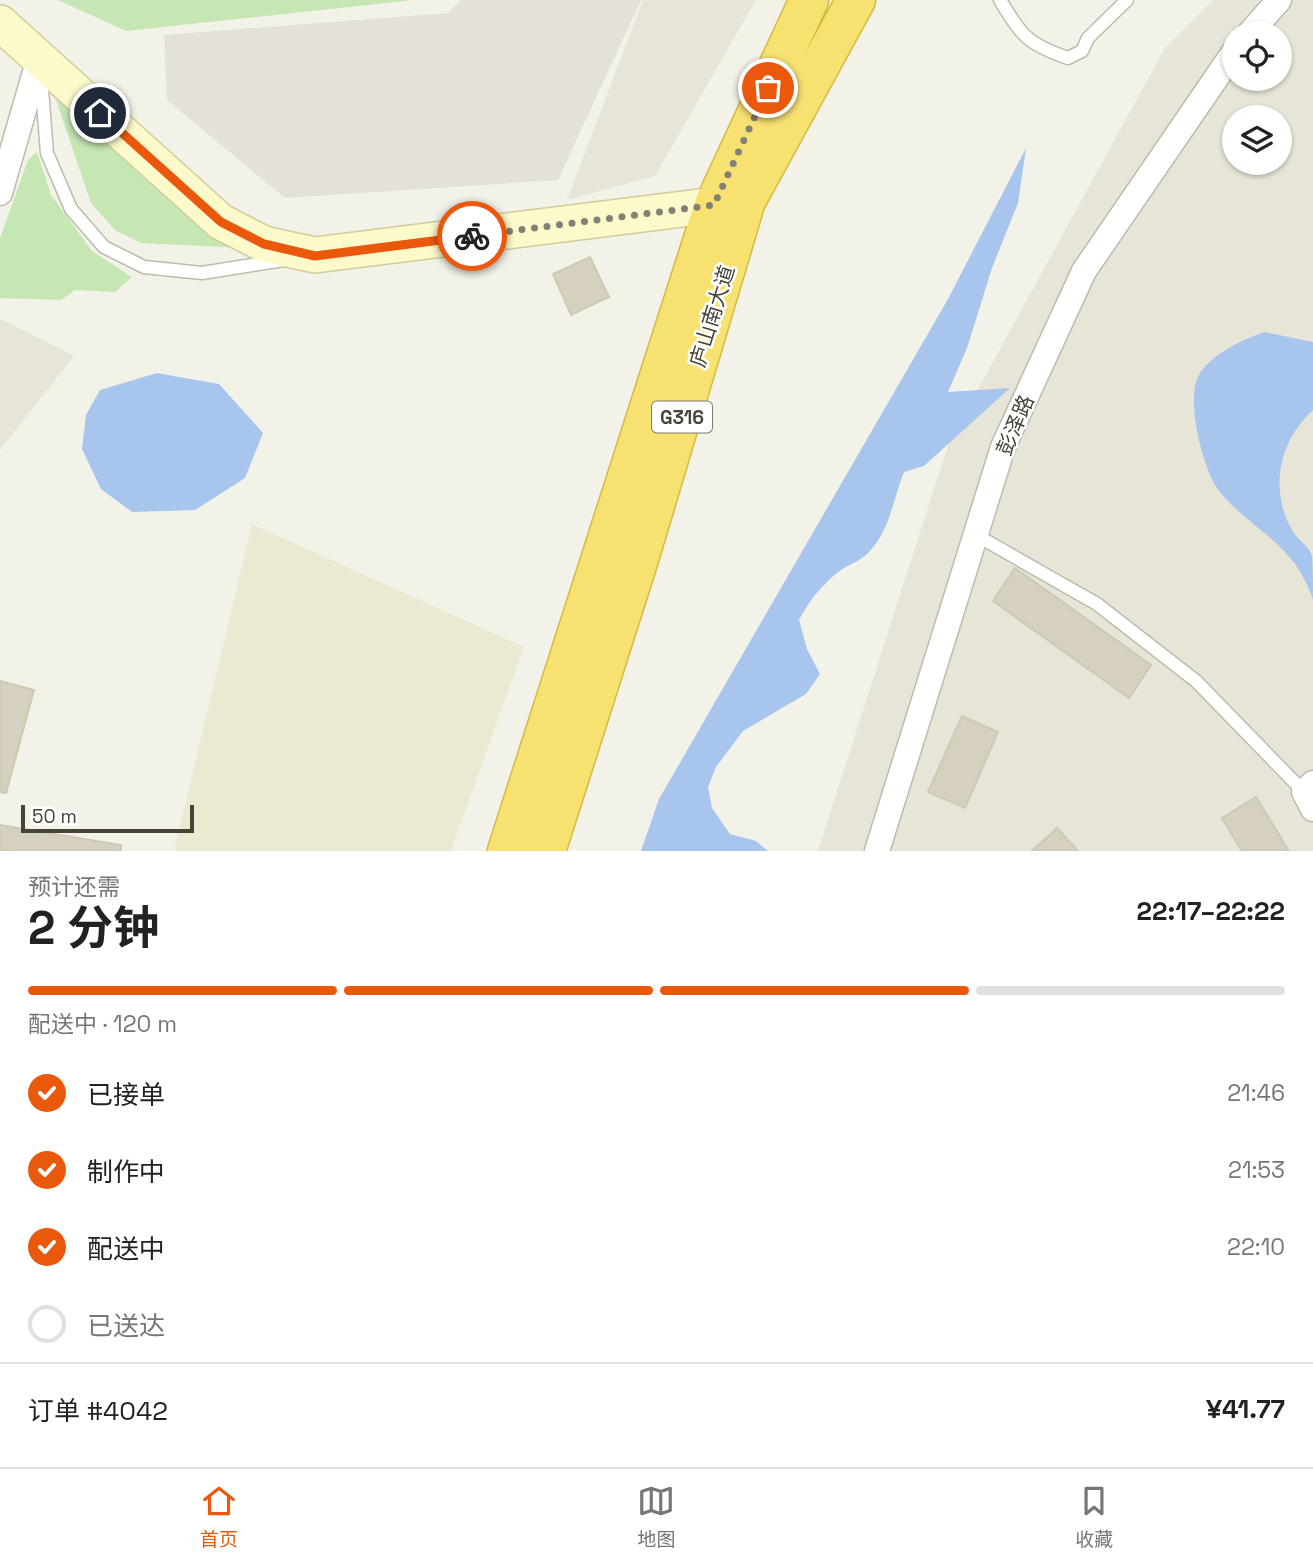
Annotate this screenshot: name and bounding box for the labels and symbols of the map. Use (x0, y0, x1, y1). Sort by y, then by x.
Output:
pin (738, 58, 798, 118)
pin (70, 83, 130, 143)
courier (437, 201, 507, 271)
street label: 庐山南大道 (684, 262, 740, 370)
street label: 彭泽路 (990, 391, 1040, 459)
road number: G316 (652, 402, 712, 432)
scale bar (21, 802, 194, 834)

